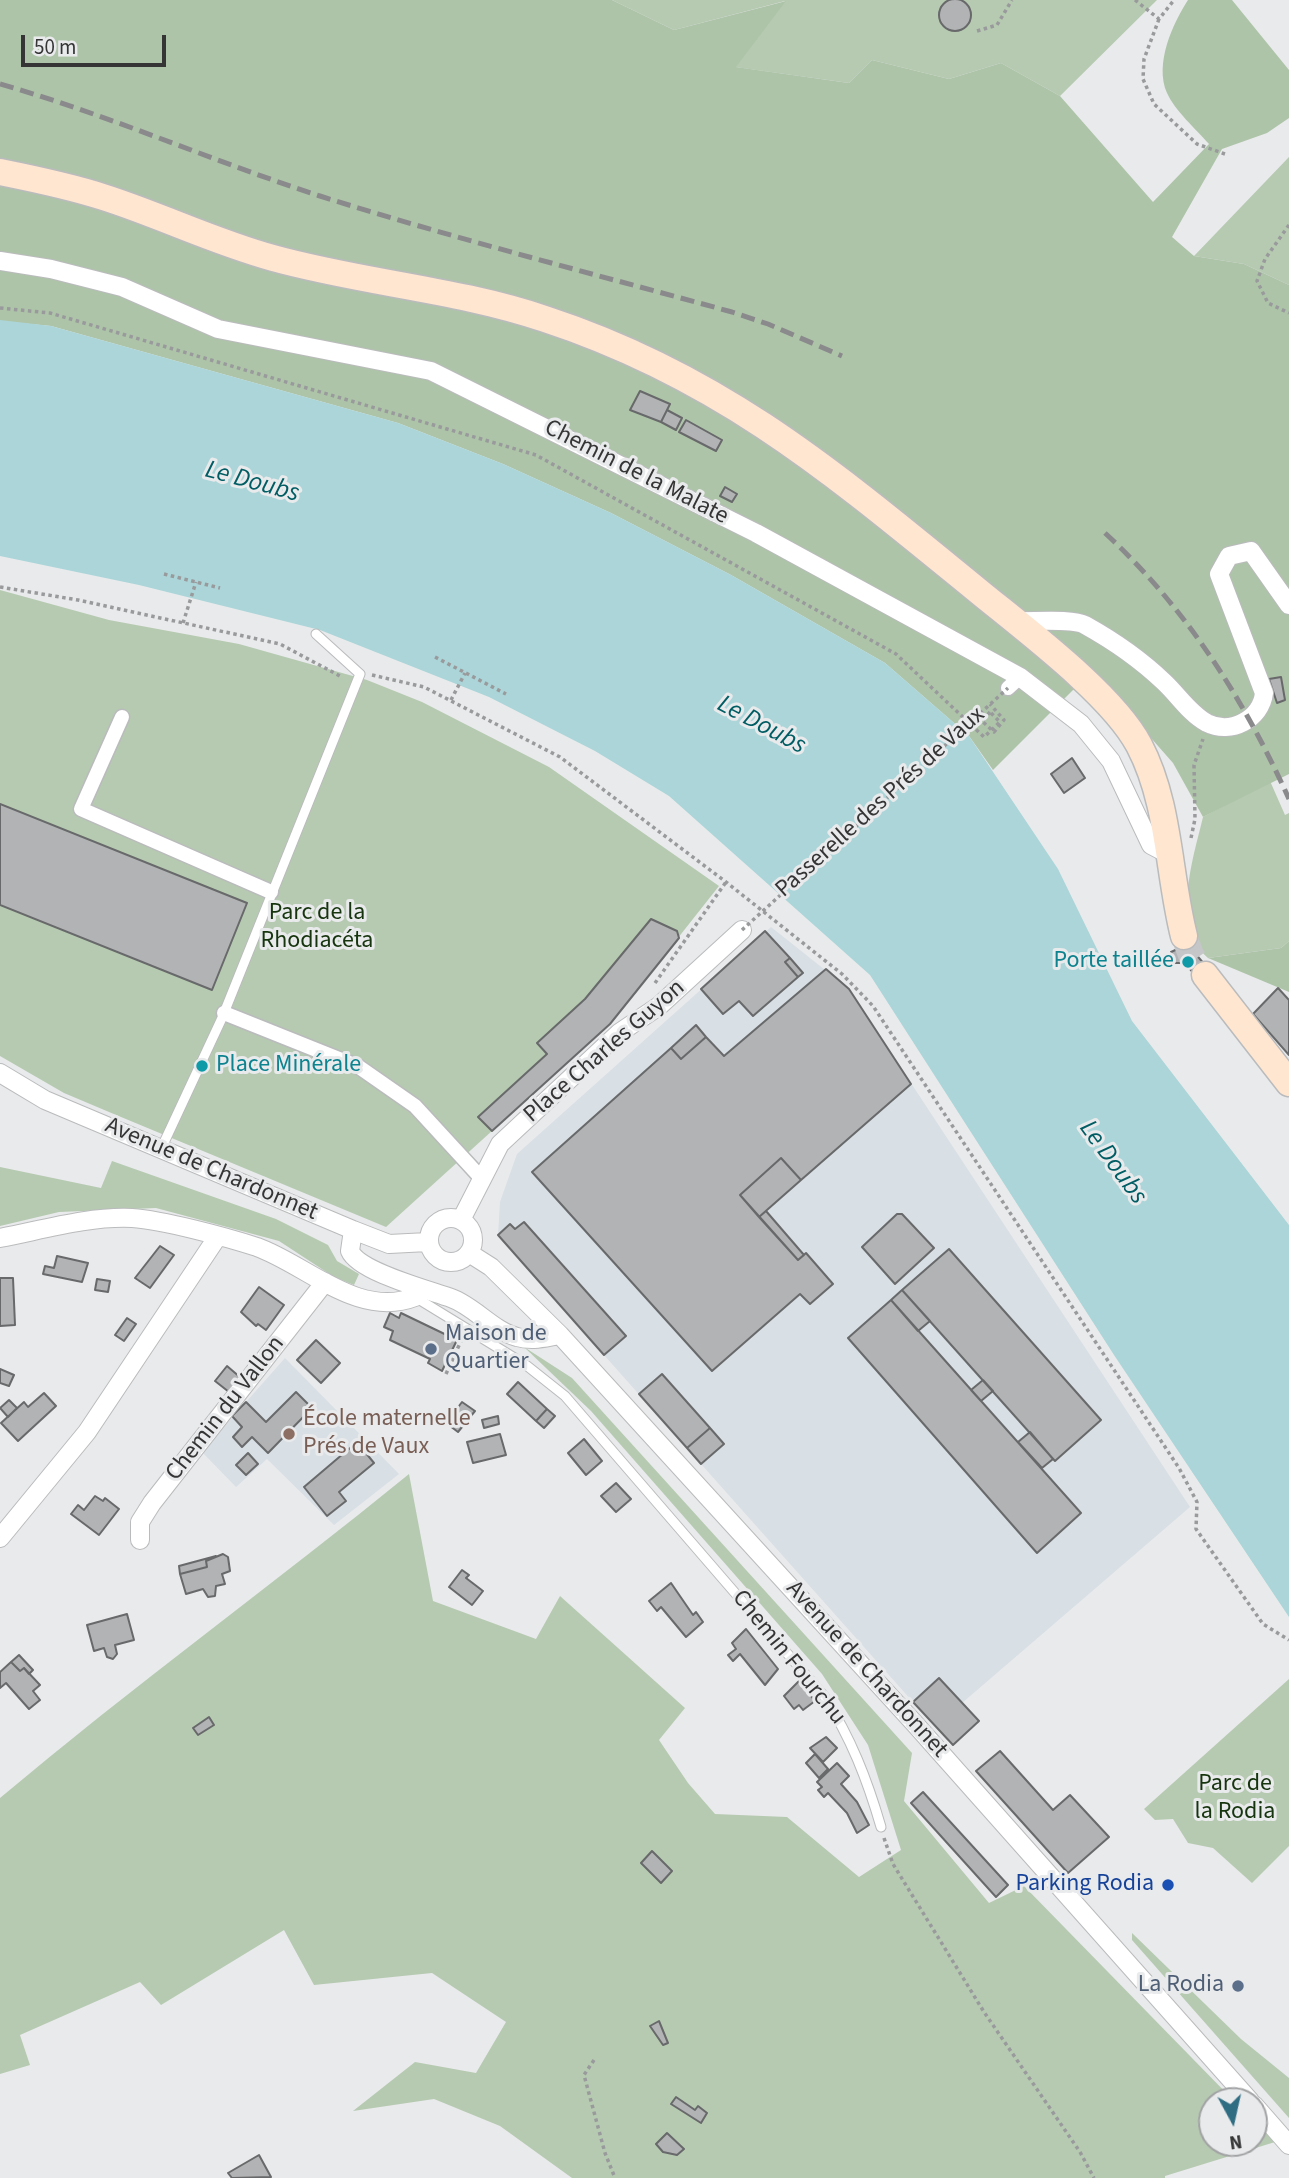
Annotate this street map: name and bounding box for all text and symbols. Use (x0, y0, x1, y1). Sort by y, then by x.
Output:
scale bar (24, 21, 170, 65)
text: 50 m (34, 32, 76, 62)
street label: Chemin de la Malate (539, 414, 733, 532)
water label: Le Doubs (202, 455, 302, 511)
water label: Le Doubs (711, 690, 811, 762)
street label: Passerelle des Prés de Vaux (770, 701, 992, 905)
park label: Parc de la Rhodiacéta (261, 900, 373, 956)
place label: Porte taillée (1054, 948, 1174, 976)
marker: Porte taillée (1180, 954, 1196, 970)
street label: Place Charles Guyon (519, 974, 691, 1130)
place label: Place Minérale (216, 1052, 361, 1080)
marker: Place Minérale (194, 1058, 210, 1074)
street label: Avenue de Chardonnet (100, 1112, 322, 1228)
water label: Le Doubs (1071, 1115, 1153, 1211)
place label: Maison de Quartier (445, 1321, 547, 1377)
street label: Chemin du Vallon (161, 1331, 291, 1487)
marker: Maison de Quartier (423, 1341, 439, 1357)
place label: École maternelle Prés de Vaux (303, 1406, 471, 1462)
marker: École maternelle Prés de Vaux (281, 1426, 297, 1442)
street label: Avenue de Chardonnet (779, 1576, 953, 1764)
street label: Chemin Fourchu (725, 1585, 851, 1731)
park label: Parc de la Rodia (1195, 1771, 1275, 1827)
place label: Parking Rodia (1015, 1871, 1154, 1899)
marker: Parking Rodia (1160, 1877, 1176, 1893)
place label: La Rodia (1138, 1972, 1224, 2000)
marker: La Rodia (1230, 1978, 1246, 1994)
north arrow (1198, 2087, 1268, 2157)
text: N (1228, 2127, 1244, 2156)

